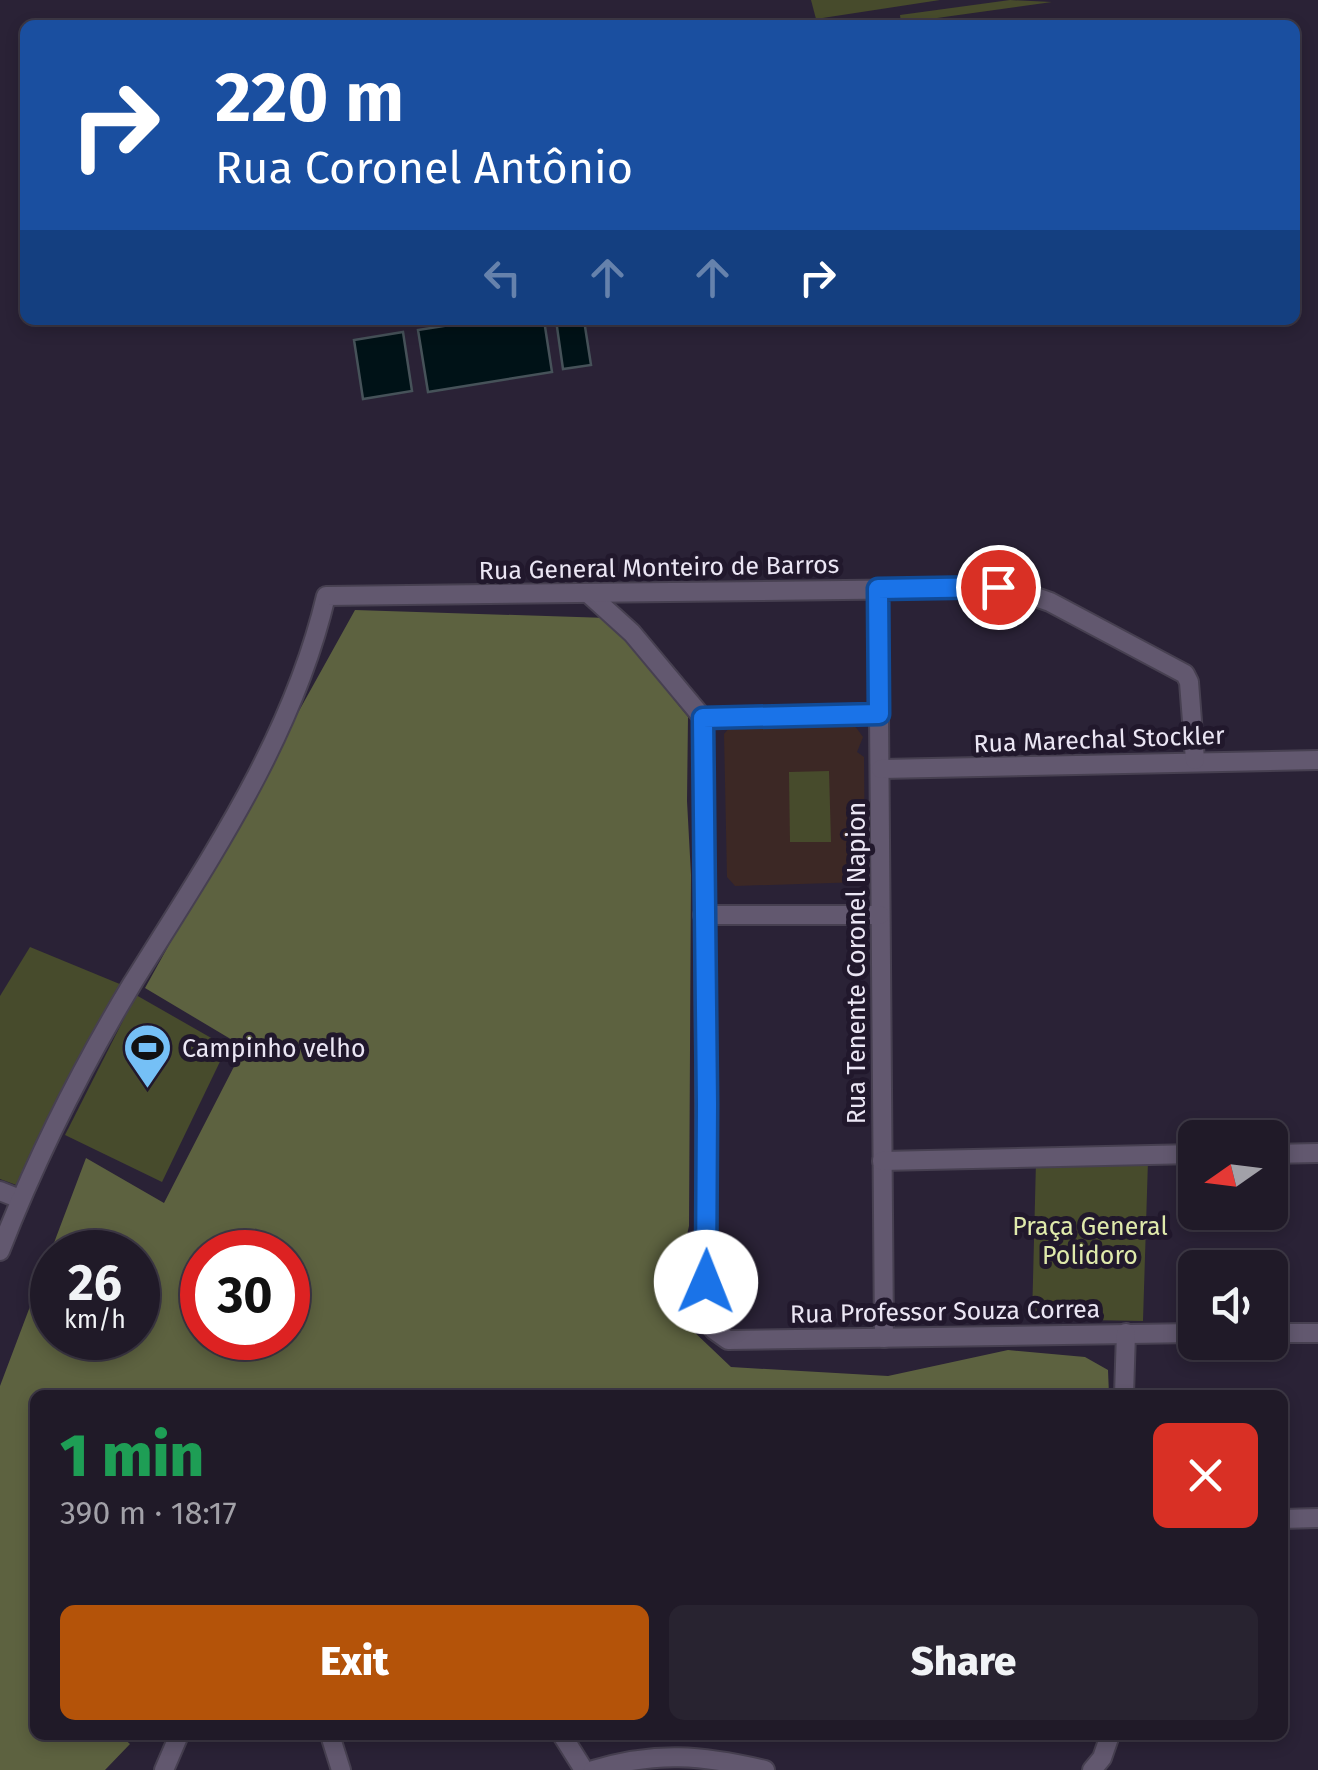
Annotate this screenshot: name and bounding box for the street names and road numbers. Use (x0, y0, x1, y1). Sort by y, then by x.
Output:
street label: Rua General Monteiro de Barros (478, 550, 840, 586)
street label: Rua Marechal Stockler (973, 721, 1226, 759)
street label: Rua Tenente Coronel Napion (842, 802, 872, 1124)
street label: Rua Professor Souza Correa (790, 1294, 1100, 1330)

